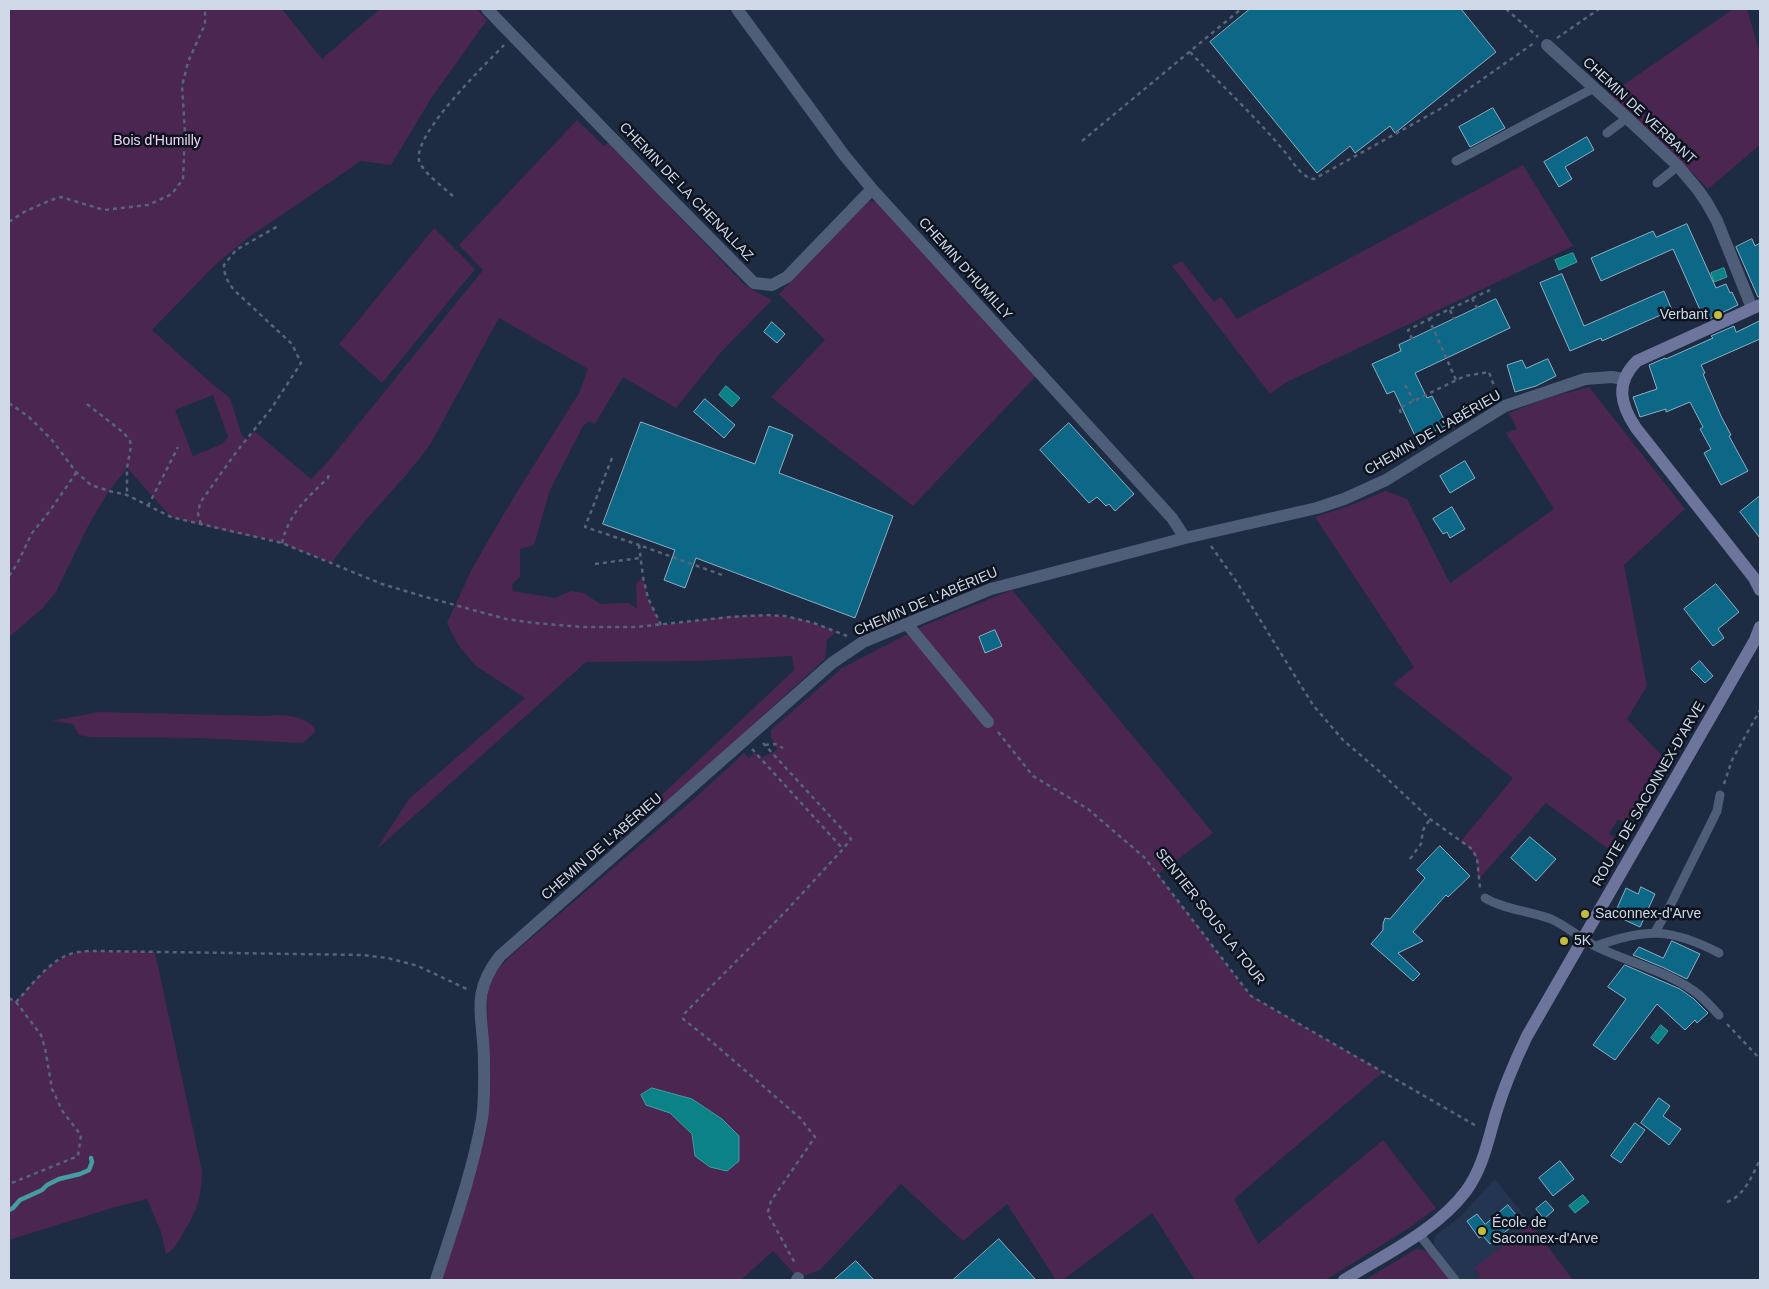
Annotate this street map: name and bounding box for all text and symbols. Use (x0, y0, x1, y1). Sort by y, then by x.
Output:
street label: CHEMIN DE VERBANT (1579, 54, 1699, 168)
street label: CHEMIN DE LA CHENALLAZ (615, 119, 757, 265)
park label: Bois d'Humilly (113, 133, 201, 149)
street label: CHEMIN D'HUMILLY (915, 215, 1015, 323)
place label: Verbant (1660, 307, 1708, 323)
marker: Verbant (1712, 309, 1724, 321)
street label: CHEMIN DE L'ABÉRIEU (1362, 387, 1504, 479)
street label: CHEMIN DE L'ABÉRIEU (852, 564, 1000, 640)
street label: ROUTE DE SACONNEX-D'ARVE (1589, 699, 1709, 889)
street label: CHEMIN DE L'ABÉRIEU (538, 790, 666, 904)
street label: SENTIER SOUS LA TOUR (1151, 845, 1269, 989)
place label: Saconnex-d'Arve (1595, 906, 1701, 922)
marker: Saconnex-d'Arve (1579, 908, 1591, 920)
place label: 5K (1574, 933, 1591, 949)
marker: 5K (1558, 935, 1570, 947)
place label: École de Saconnex-d'Arve (1492, 1215, 1598, 1248)
marker: École de Saconnex-d'Arve (1476, 1225, 1488, 1237)

